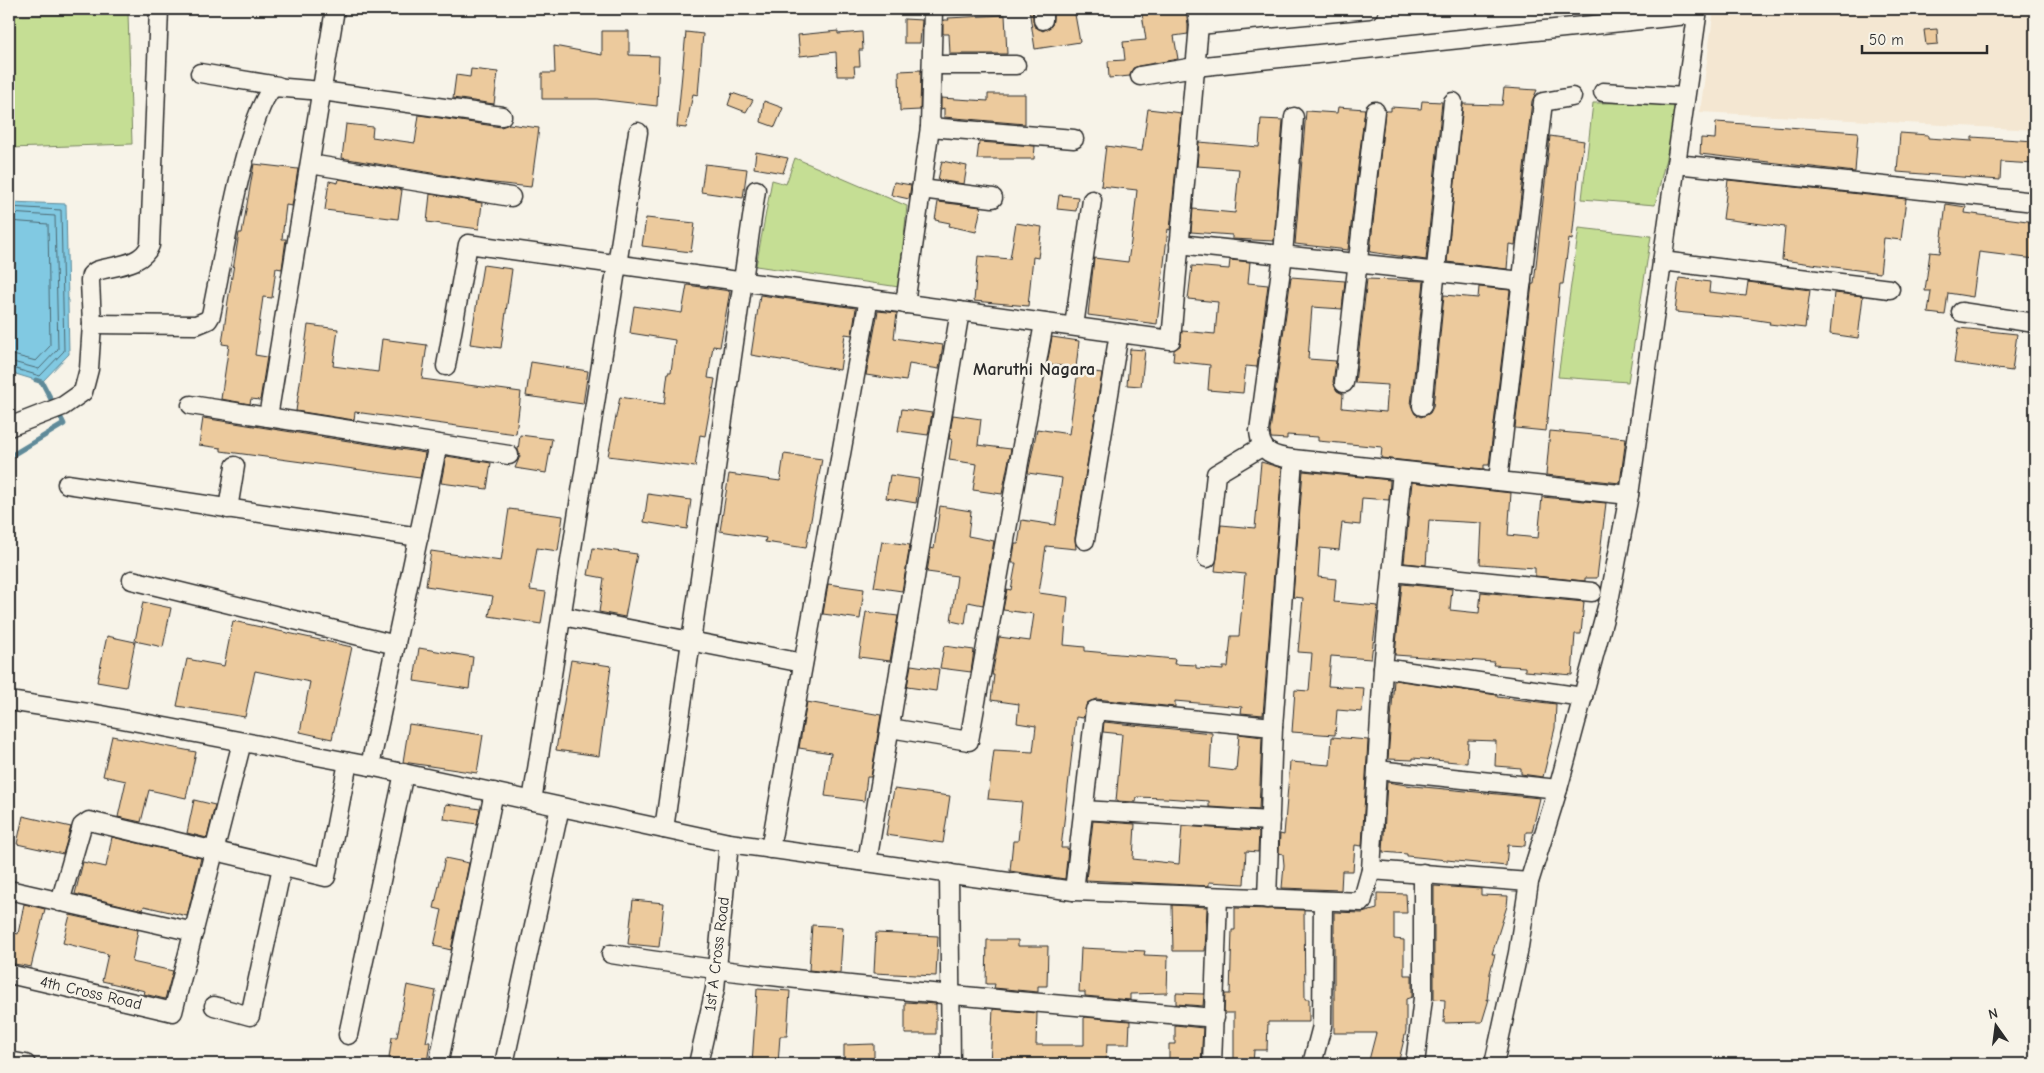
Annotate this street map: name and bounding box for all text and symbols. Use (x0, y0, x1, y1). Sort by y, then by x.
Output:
scale bar (1862, 22, 1986, 54)
text: 50 m (1869, 31, 1904, 49)
district label: Maruthi Nagara (973, 359, 1095, 380)
street label: 1st A Cross Road (701, 896, 733, 1012)
street label: 4th Cross Road (38, 973, 144, 1013)
north arrow (1972, 1000, 2022, 1050)
text: N (1986, 1005, 1999, 1023)

